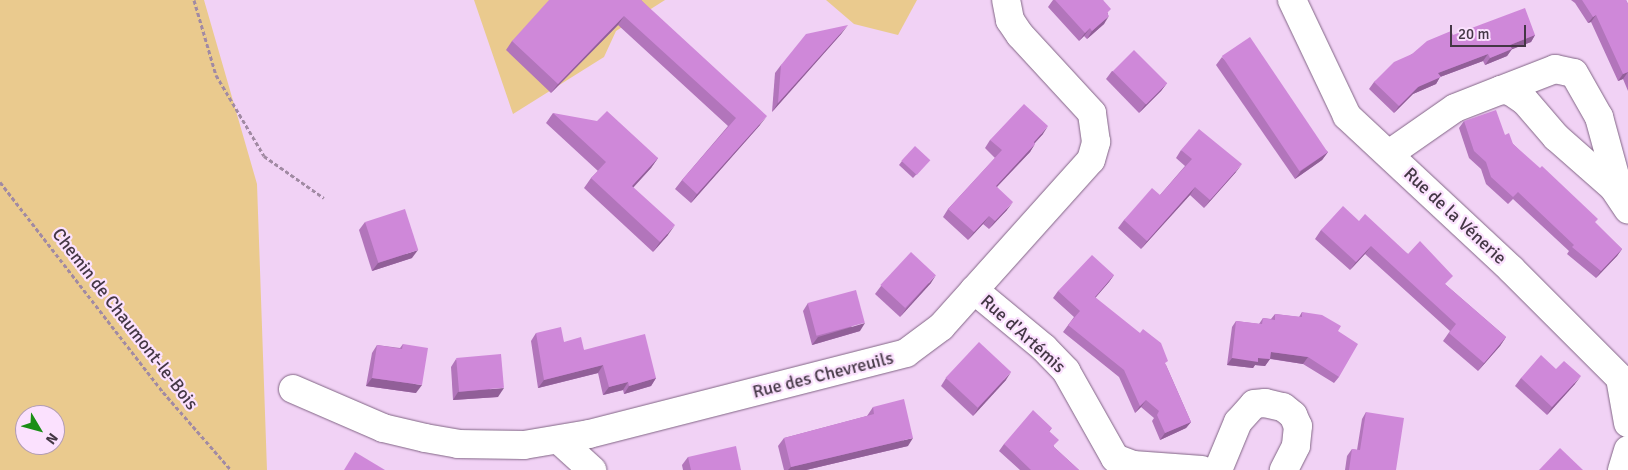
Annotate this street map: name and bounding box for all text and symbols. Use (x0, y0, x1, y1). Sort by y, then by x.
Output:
scale bar (1453, 15, 1529, 47)
text: 20 m (1458, 25, 1489, 43)
street label: Rue de la Vénerie (1399, 163, 1511, 269)
street label: Chemin de Chaumont-le-Bois (47, 224, 203, 414)
street label: Rue d'Artémis (976, 290, 1070, 378)
street label: Rue des Chevreuils (750, 347, 896, 403)
north arrow (15, 405, 65, 455)
text: N (42, 430, 61, 448)

